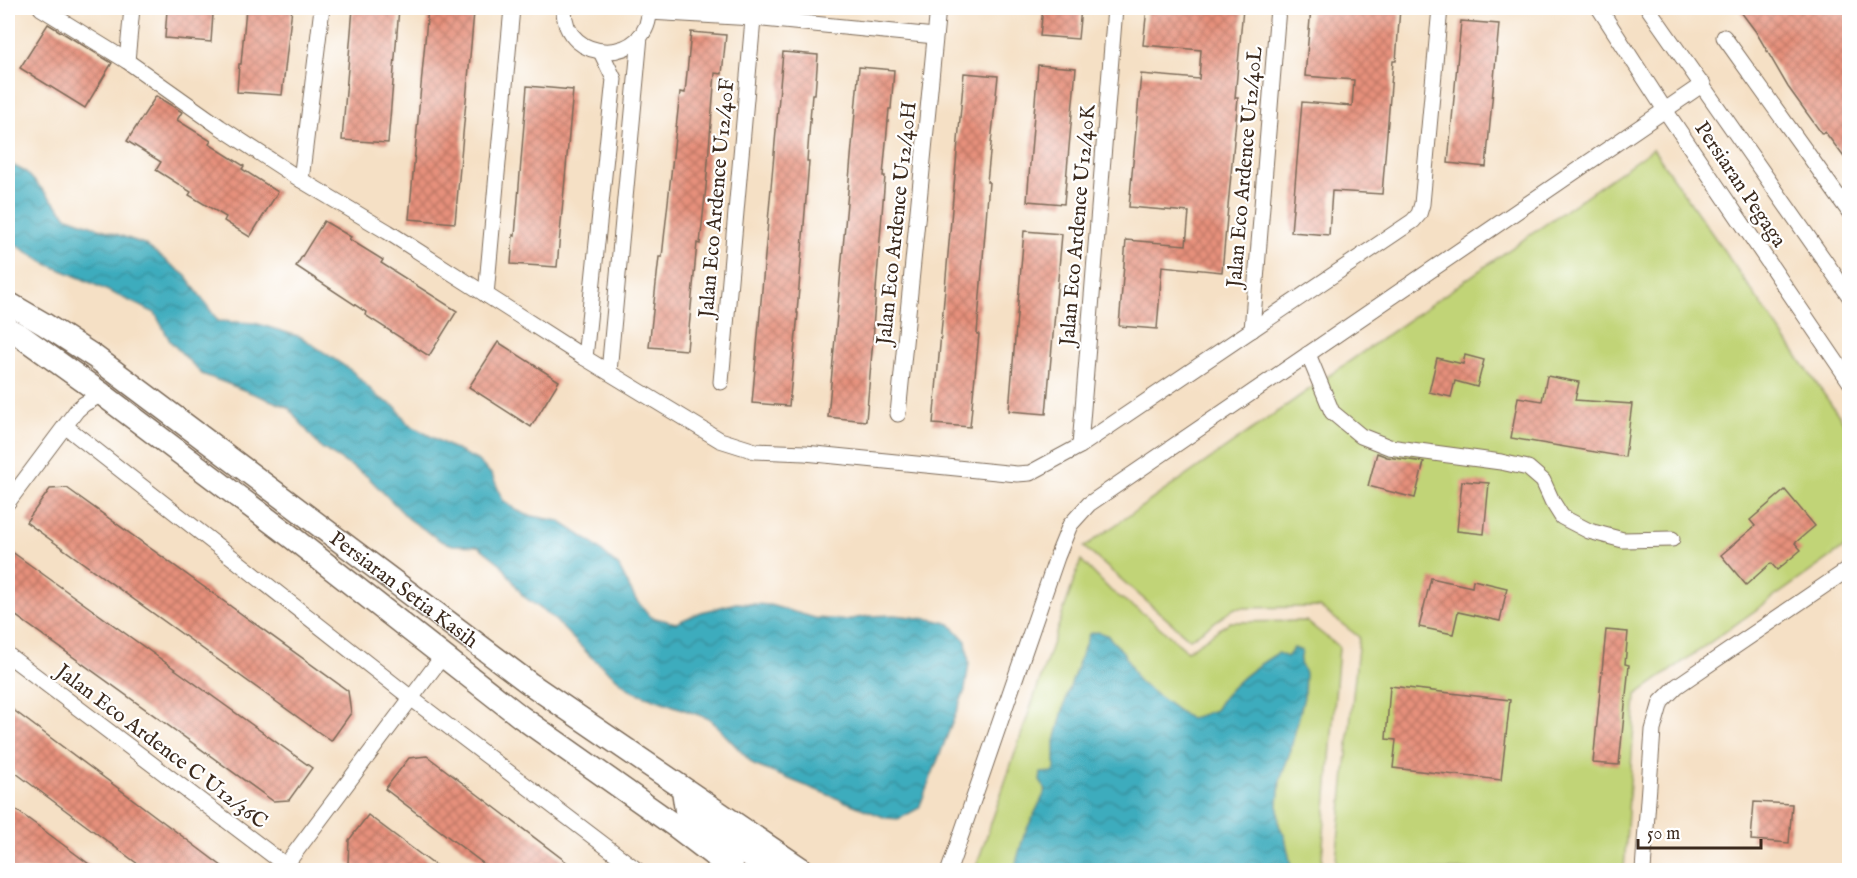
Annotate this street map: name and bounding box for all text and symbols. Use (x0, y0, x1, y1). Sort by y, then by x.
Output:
street label: Jalan Eco Ardence U12/40L (1221, 45, 1269, 291)
street label: Jalan Eco Ardence U12/40F (693, 77, 741, 321)
street label: Jalan Eco Ardence U12/40H (871, 100, 924, 348)
street label: Jalan Eco Ardence U12/40K (1054, 103, 1103, 349)
street label: Persiaran Pegaga (1688, 117, 1792, 254)
street label: Persiaran Setia Kasih (323, 526, 483, 655)
street label: Jalan Eco Ardence C U12/36C (48, 658, 272, 836)
scale bar (1638, 812, 1761, 850)
text: 50 m (1647, 823, 1680, 846)

